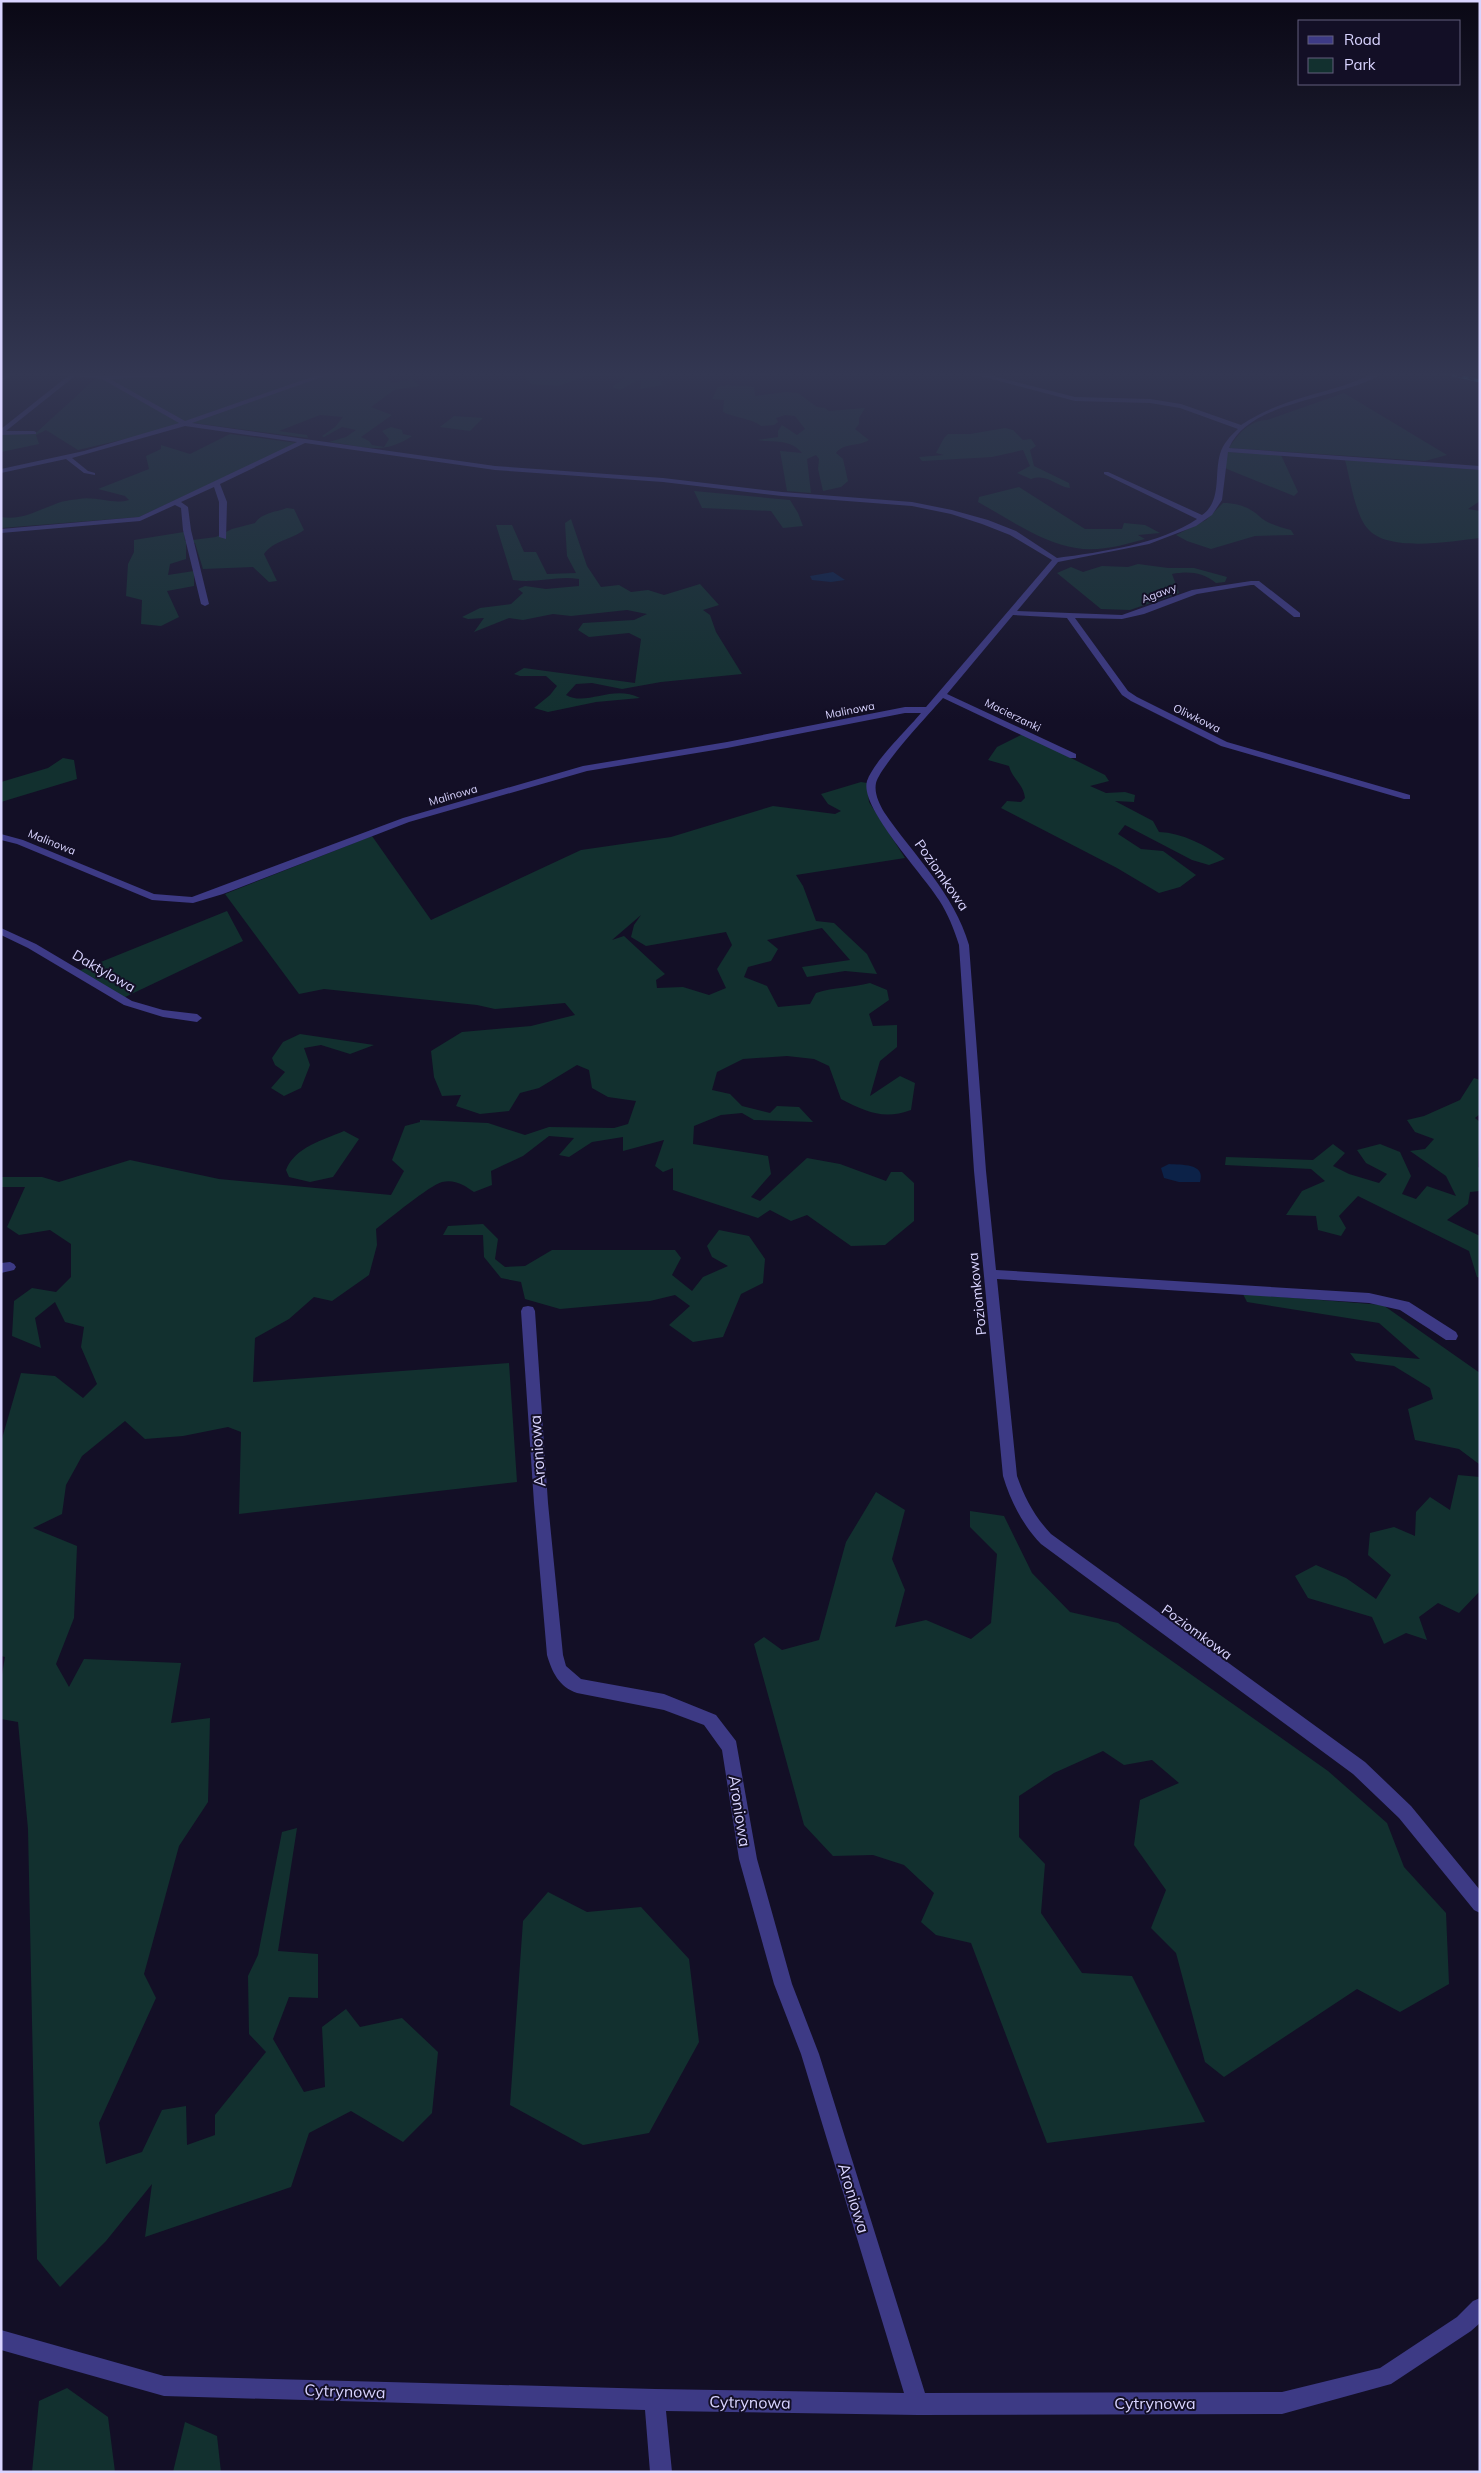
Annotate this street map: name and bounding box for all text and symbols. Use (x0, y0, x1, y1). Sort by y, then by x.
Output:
legend (1298, 20, 1461, 85)
text: Road (1344, 30, 1381, 49)
text: Park (1344, 55, 1376, 74)
street label: Agawy (1139, 580, 1179, 606)
street label: Macierzanki (982, 695, 1044, 735)
street label: Malinowa (824, 698, 876, 722)
street label: Oliwkowa (1171, 701, 1223, 735)
street label: Malinowa (427, 781, 479, 809)
street label: Malinowa (26, 826, 78, 858)
street label: Poziomkowa (911, 836, 973, 914)
street label: Daktylowa (69, 946, 139, 996)
street label: Poziomkowa (964, 1252, 990, 1336)
street label: Aroniowa (525, 1414, 549, 1488)
street label: Poziomkowa (1158, 1600, 1236, 1664)
street label: Aroniowa (724, 1774, 756, 1848)
street label: Aroniowa (834, 2161, 874, 2235)
street label: Cytrynowa (304, 2380, 386, 2402)
street label: Cytrynowa (709, 2391, 791, 2413)
street label: Cytrynowa (1114, 2393, 1196, 2413)

